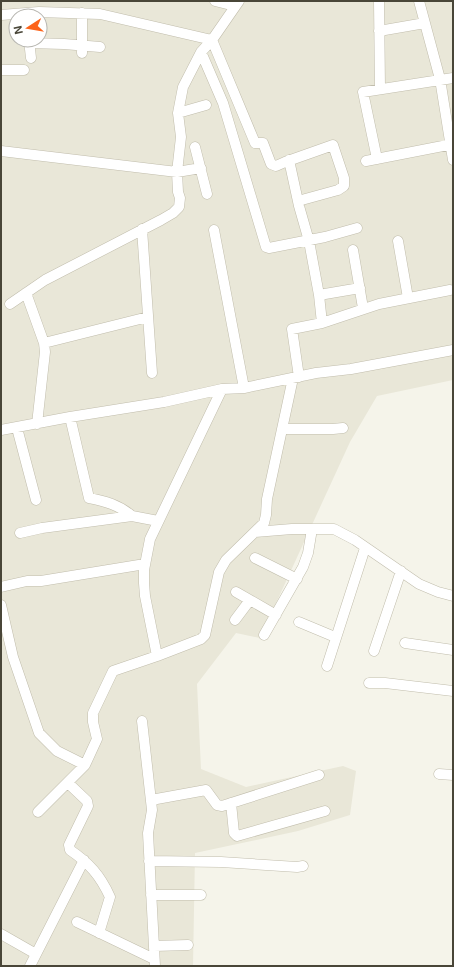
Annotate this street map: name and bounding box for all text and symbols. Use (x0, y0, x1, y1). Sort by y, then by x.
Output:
north arrow (8, 8, 48, 48)
text: N (10, 25, 26, 36)

